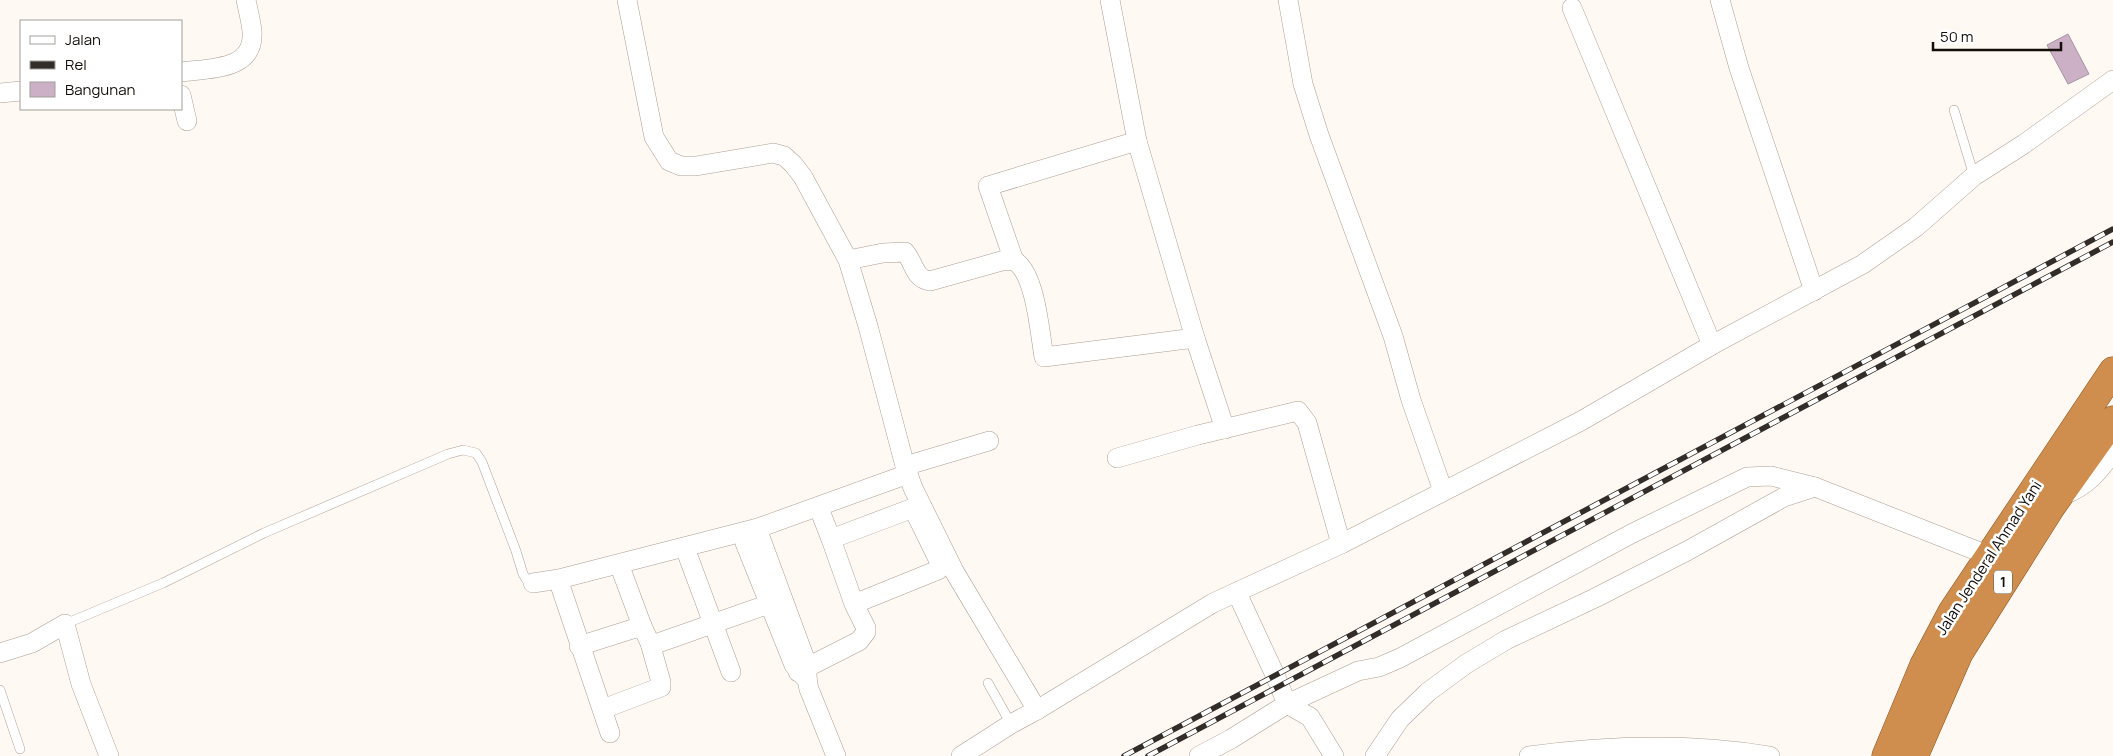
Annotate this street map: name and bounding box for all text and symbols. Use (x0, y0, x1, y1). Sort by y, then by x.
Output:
legend (20, 20, 182, 110)
scale bar (1933, 20, 2060, 52)
text: 50 m (1940, 26, 1974, 47)
text: Jalan (65, 29, 101, 50)
text: Rel (65, 54, 87, 75)
text: Bangunan (65, 79, 135, 100)
street label: Jalan Jenderal Ahmad Yani (1931, 476, 2046, 639)
road number: 1 (1994, 570, 2012, 594)

